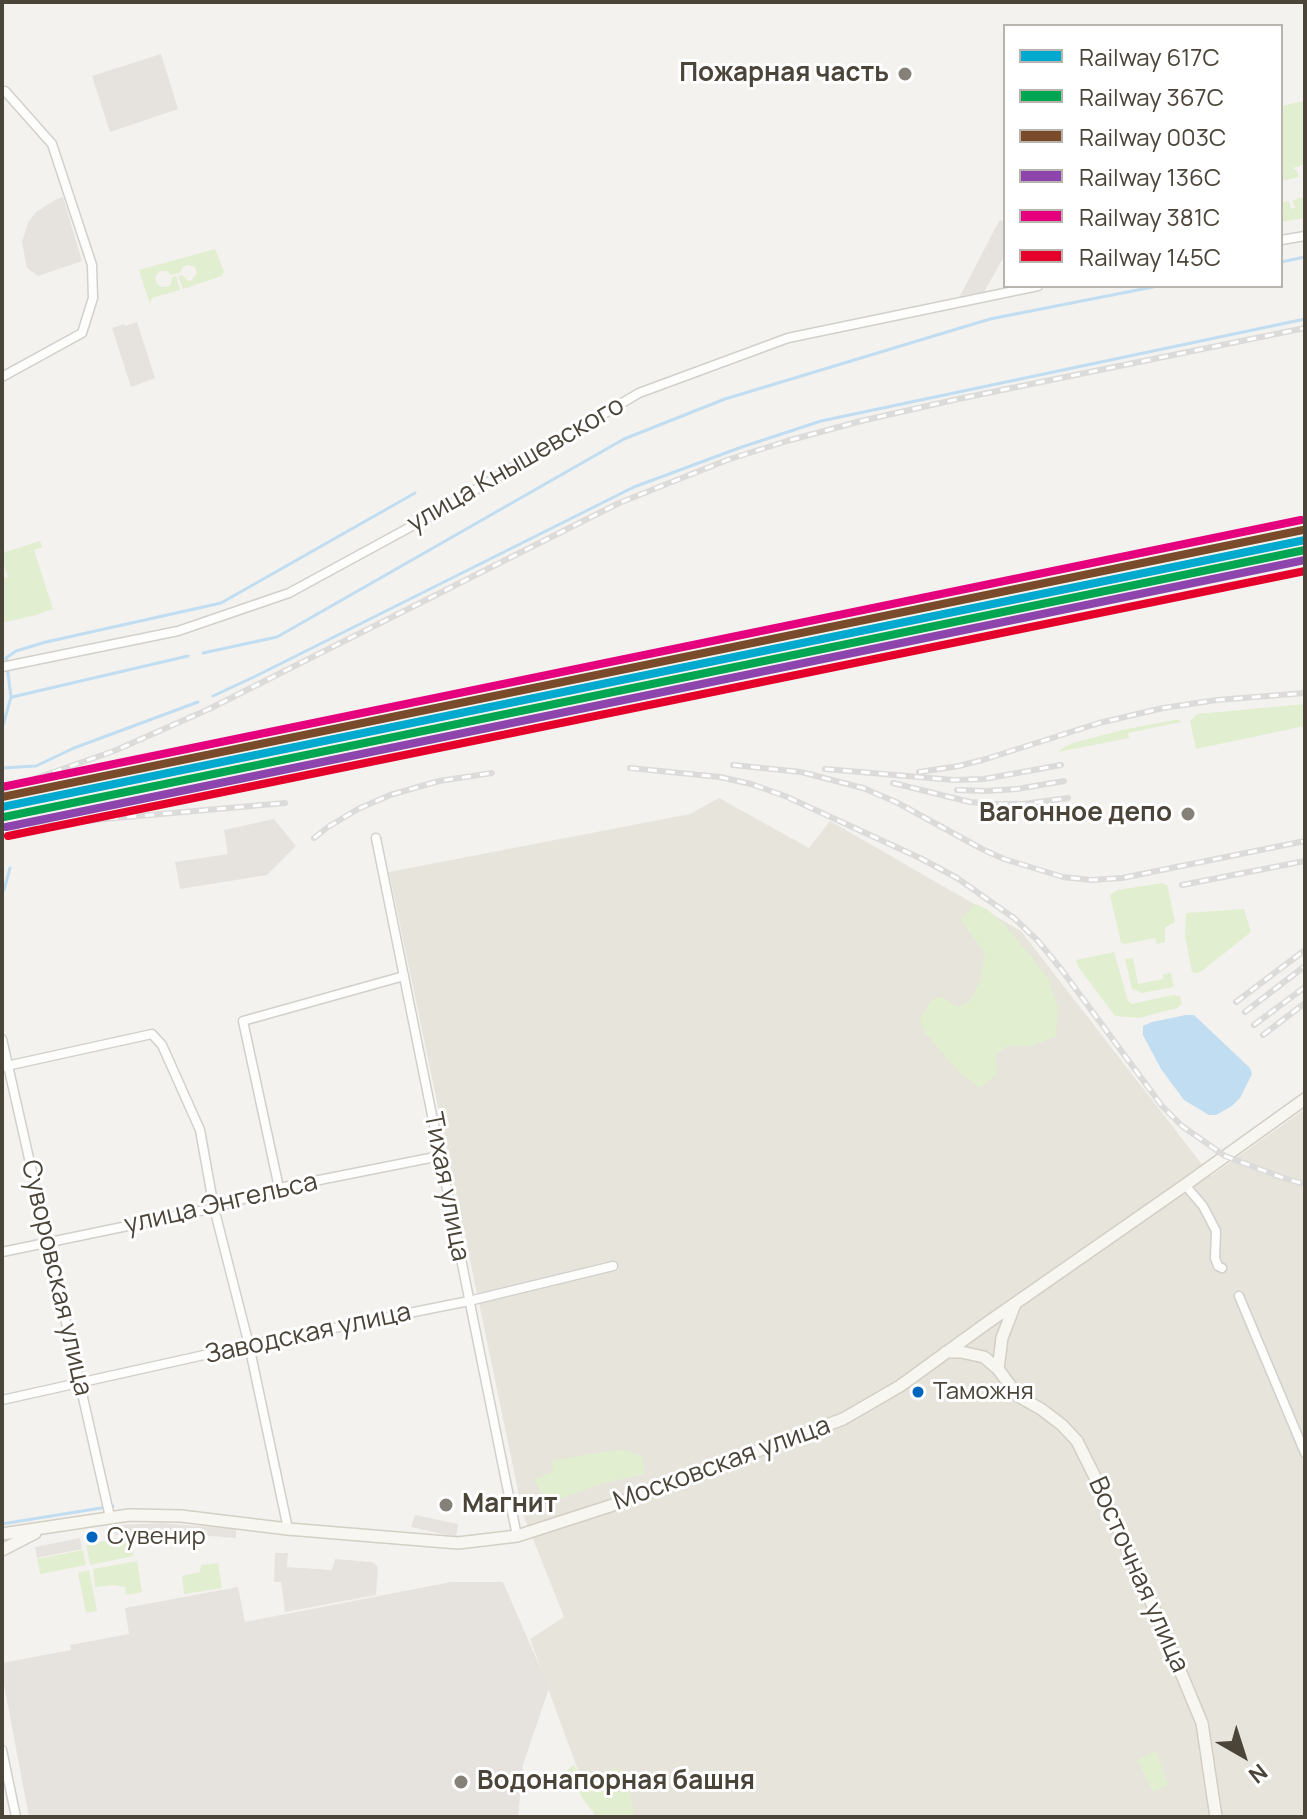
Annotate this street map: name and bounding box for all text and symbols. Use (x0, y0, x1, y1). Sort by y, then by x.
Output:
legend (1003, 24, 1283, 288)
text: Railway 617C (1079, 40, 1220, 73)
place label: Пожарная часть (679, 58, 889, 90)
marker: Пожарная часть (896, 65, 914, 83)
text: Railway 367С (1079, 80, 1224, 113)
text: Railway 003С (1079, 120, 1226, 153)
text: Railway 136С (1079, 160, 1221, 193)
text: Railway 381С (1079, 200, 1220, 233)
text: Railway 145С (1079, 240, 1221, 273)
street label: улица Кнышевского (402, 390, 630, 540)
place label: Вагонное депо (979, 798, 1172, 830)
marker: Вагонное депо (1179, 805, 1197, 823)
street label: Тихая улица (416, 1110, 476, 1264)
street label: Суворовская улица (14, 1157, 98, 1399)
street label: улица Энгельса (121, 1167, 321, 1241)
street label: Заводская улица (202, 1297, 414, 1371)
place label: Таможня (933, 1378, 1034, 1406)
marker: Таможня (910, 1384, 926, 1400)
street label: Московская улица (609, 1410, 835, 1518)
street label: Восточная улица (1081, 1472, 1195, 1678)
place label: Магнит (462, 1489, 557, 1521)
marker: Магнит (437, 1496, 455, 1514)
place label: Сувенир (107, 1523, 206, 1551)
marker: Сувенир (84, 1529, 100, 1545)
north arrow (1203, 1715, 1283, 1795)
text: N (1243, 1757, 1274, 1790)
place label: Водонапорная башня (477, 1766, 755, 1798)
marker: Водонапорная башня (452, 1773, 470, 1791)

